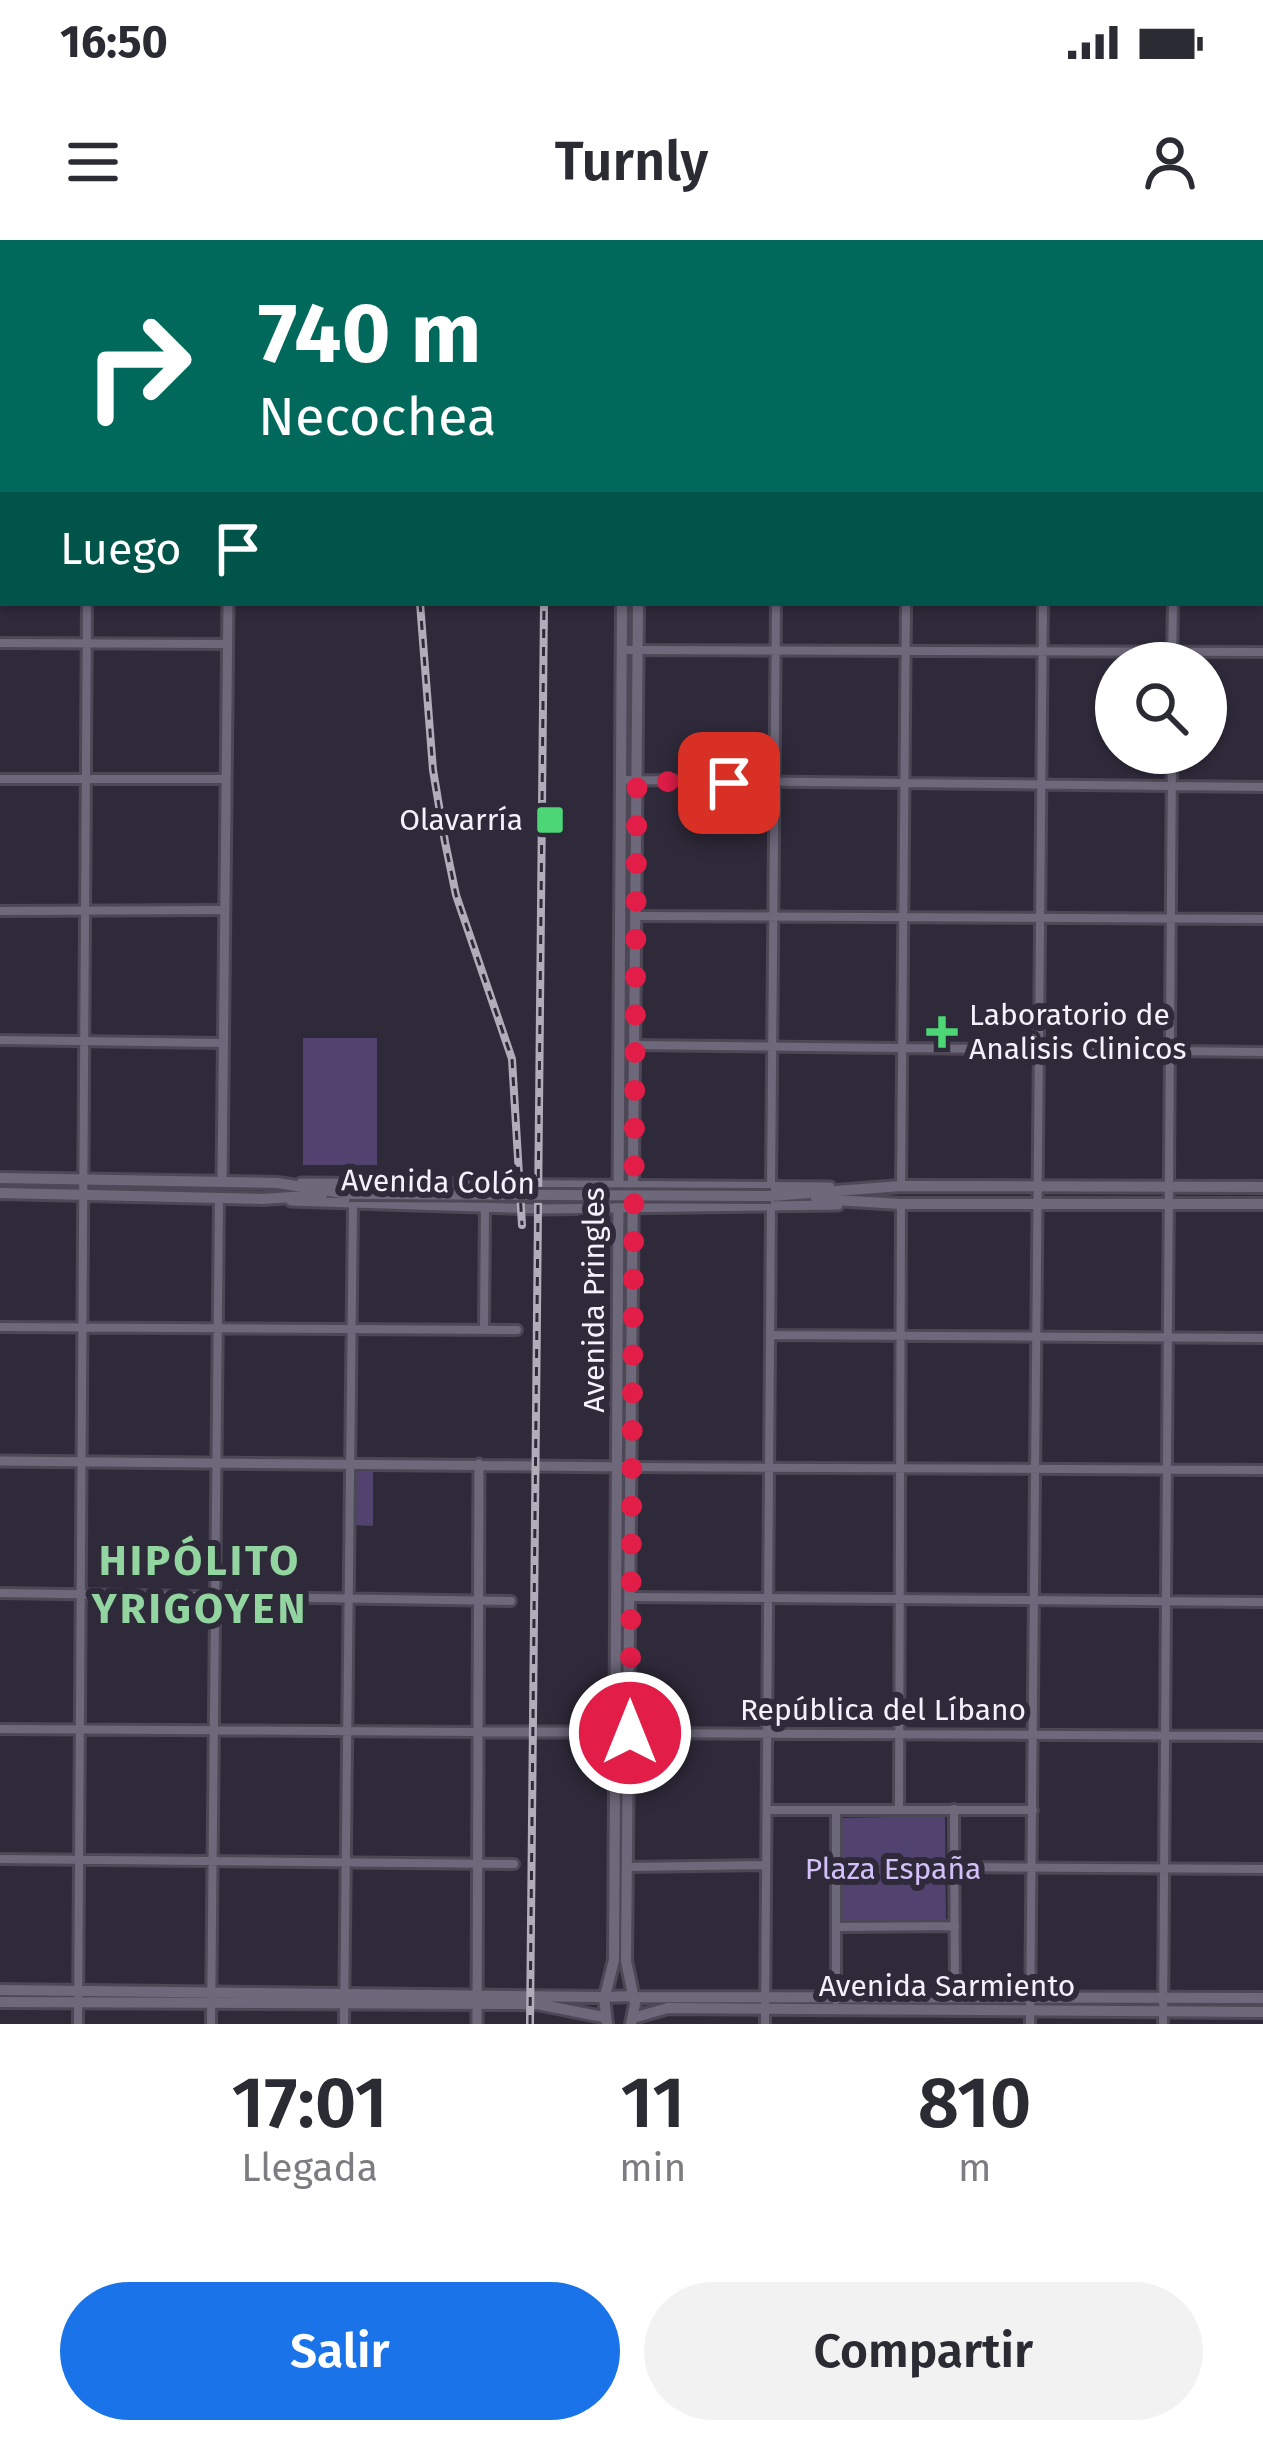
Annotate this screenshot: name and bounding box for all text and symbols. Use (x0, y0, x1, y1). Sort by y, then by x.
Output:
text: 16:50 (60, 15, 168, 69)
icon: menu (60, 129, 126, 195)
icon: person (1137, 129, 1203, 195)
text: Turnly (555, 130, 708, 194)
text: 740 m (258, 283, 481, 384)
icon: right (60, 288, 216, 444)
text: Necochea (258, 385, 496, 449)
icon: arrive (205, 516, 271, 582)
text: Luego (60, 522, 181, 576)
map controls (1095, 642, 1227, 774)
button: search (1095, 642, 1227, 774)
pin (678, 732, 780, 834)
icon: arrive (696, 750, 762, 816)
place label: Olavarría (399, 802, 523, 838)
marker: Olavarría (534, 804, 566, 836)
place label: Laboratorio de Analisis Clinicos (969, 997, 1187, 1067)
marker: Laboratorio de Analisis Clinicos (926, 1016, 958, 1048)
street label: Avenida Colón (341, 1162, 535, 1202)
street label: Avenida Pringles (576, 1187, 612, 1413)
district label: HIPÓLITO YRIGOYEN (91, 1535, 308, 1634)
position arrow (567, 1670, 693, 1796)
street label: República del Líbano (740, 1692, 1026, 1728)
park label: Plaza España (805, 1851, 981, 1887)
street label: Avenida Sarmiento (819, 1968, 1075, 2004)
text: 17:01 (231, 2060, 388, 2146)
text: 11 (621, 2060, 685, 2146)
text: 810 (918, 2060, 1032, 2146)
text: Llegada (241, 2145, 378, 2191)
text: min (619, 2145, 686, 2191)
text: m (958, 2145, 991, 2191)
button: Salir (60, 2282, 620, 2420)
button: Compartir (644, 2282, 1203, 2420)

